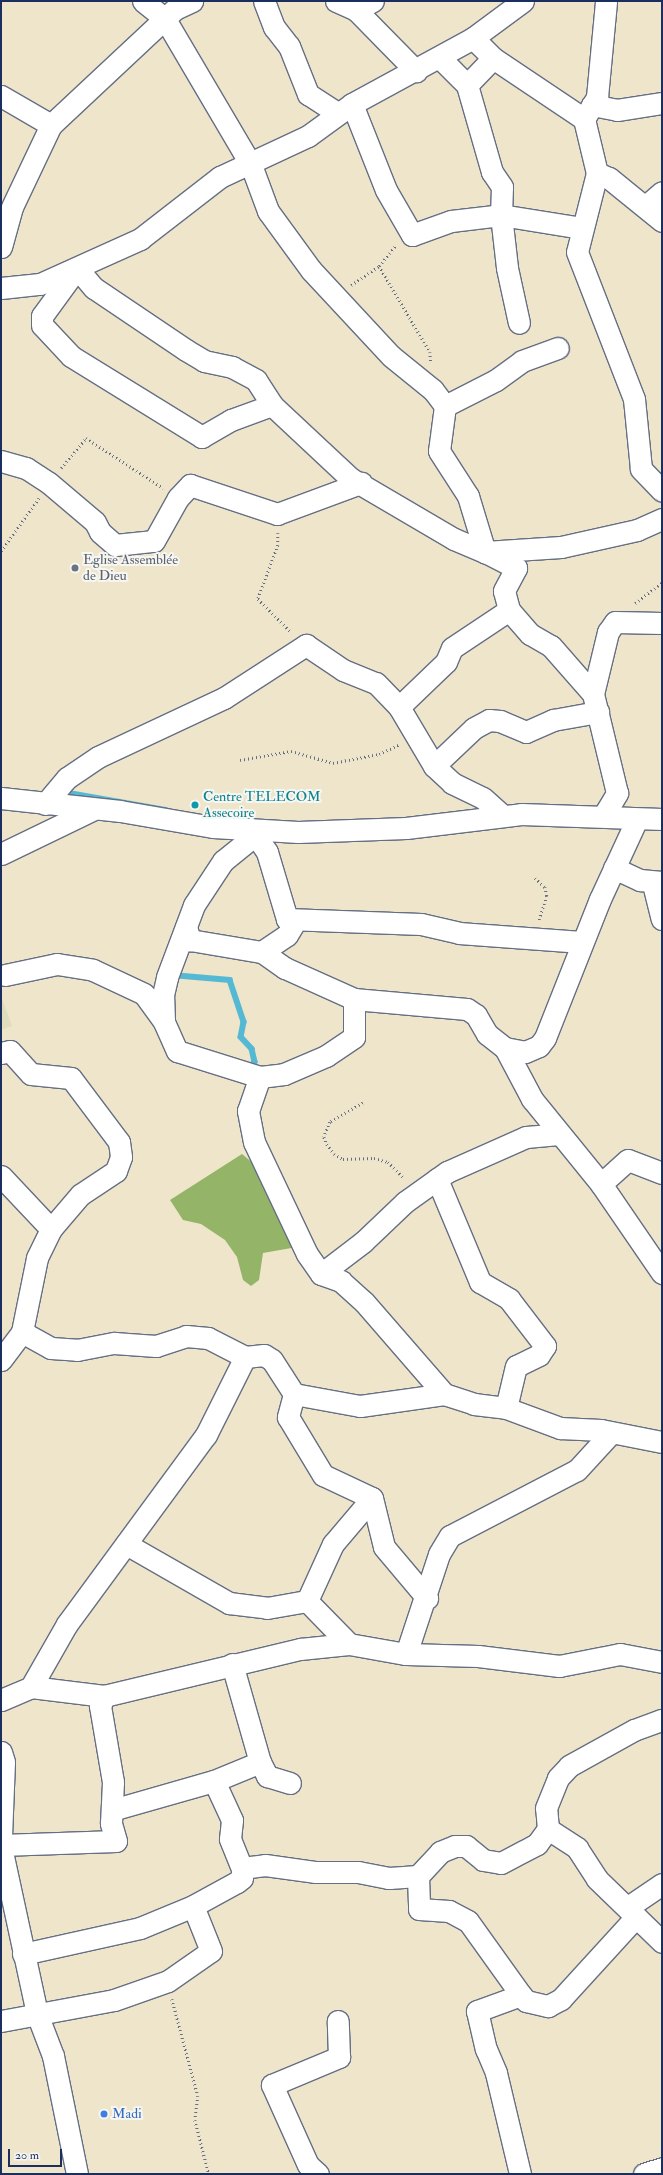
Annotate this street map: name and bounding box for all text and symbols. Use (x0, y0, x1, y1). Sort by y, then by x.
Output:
place label: Eglise Assemblée de Dieu (83, 552, 178, 584)
marker: Eglise Assemblée de Dieu (70, 563, 80, 573)
place label: Centre TELECOM Assecoire (203, 789, 320, 822)
marker: Centre TELECOM Assecoire (190, 800, 200, 810)
place label: Madi (112, 2106, 142, 2122)
marker: Madi (99, 2109, 109, 2119)
scale bar (10, 2141, 64, 2167)
text: 20 m (15, 2148, 39, 2163)

